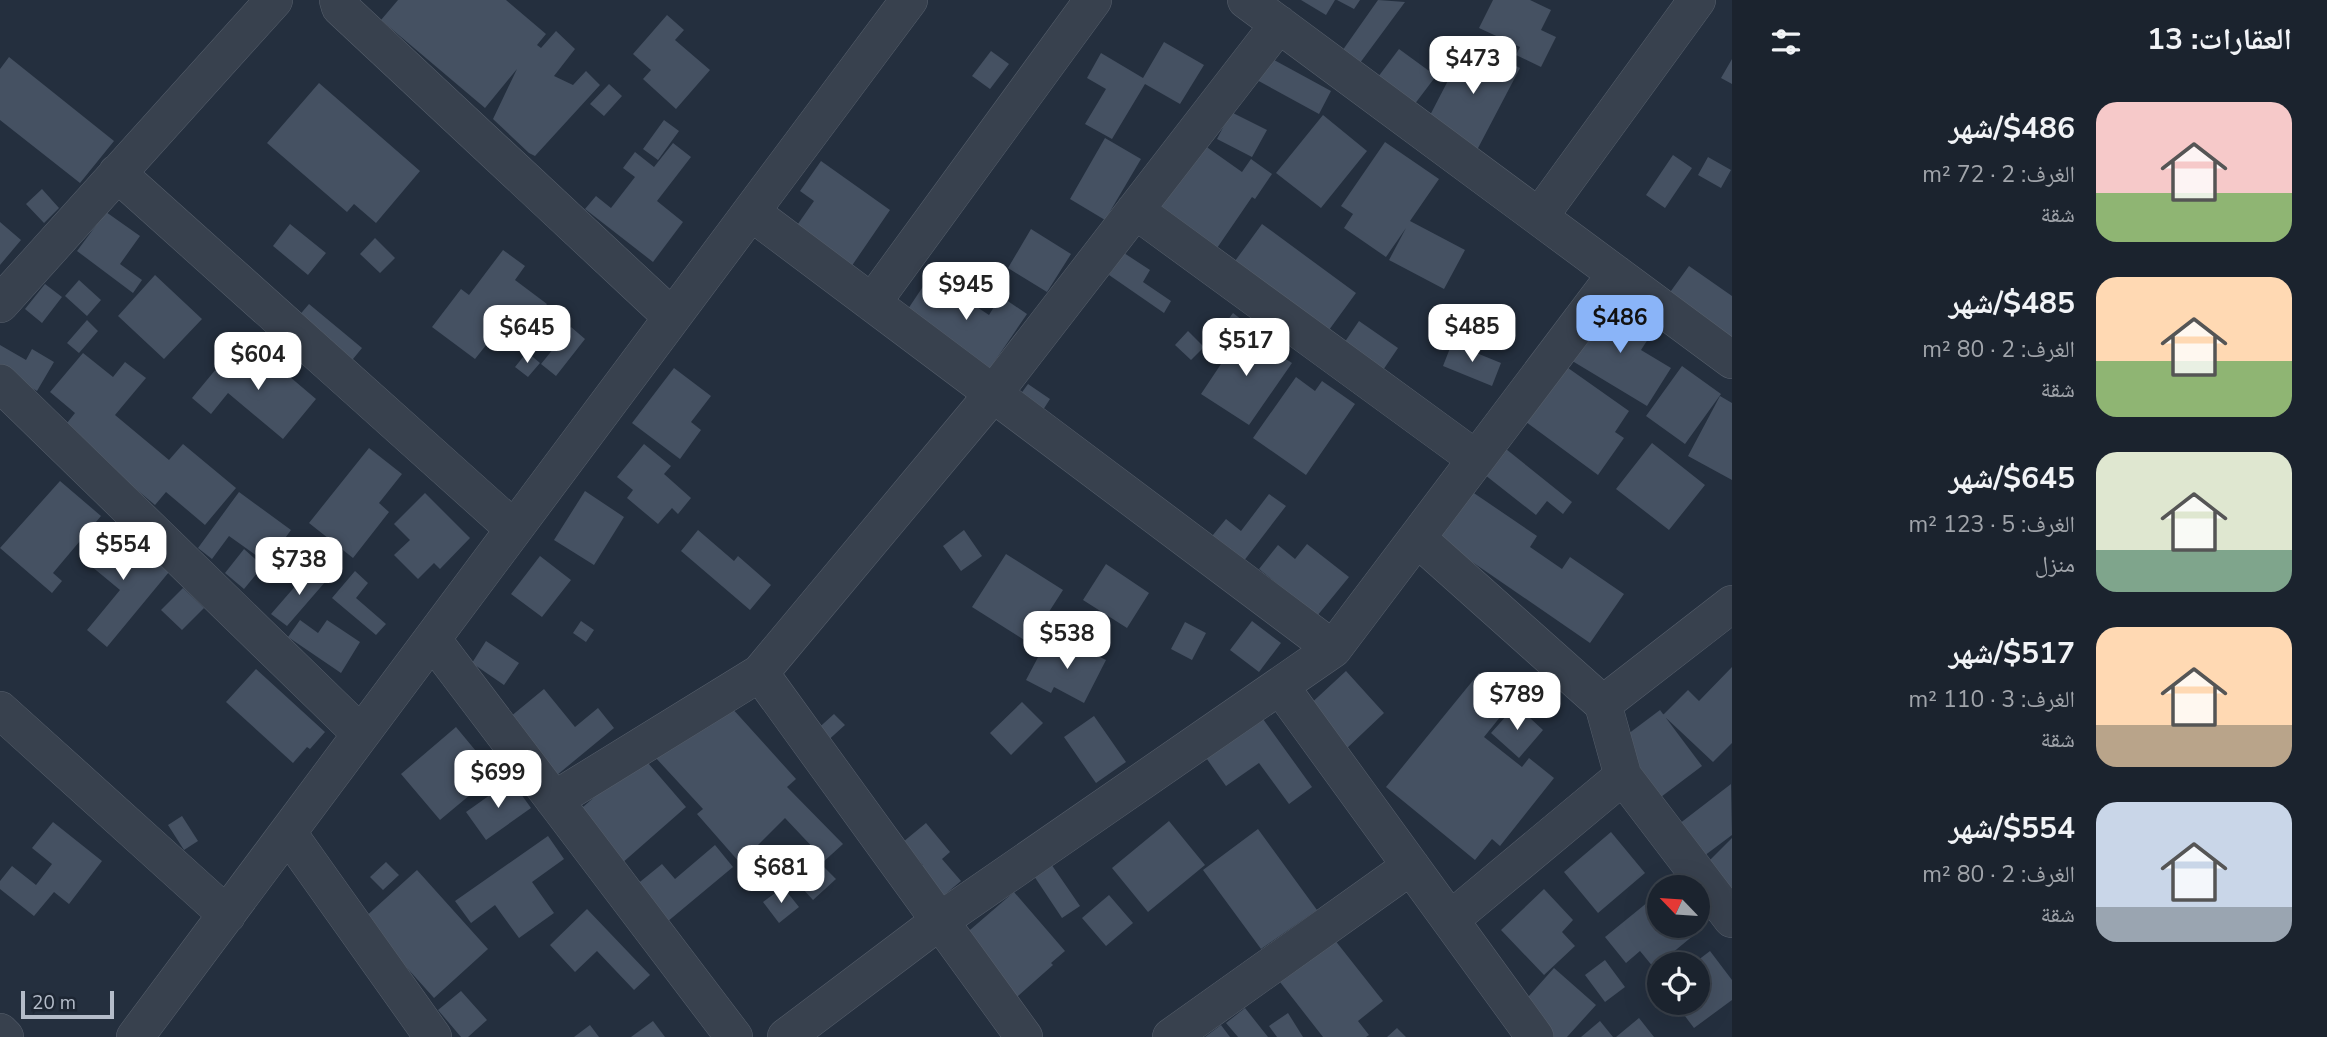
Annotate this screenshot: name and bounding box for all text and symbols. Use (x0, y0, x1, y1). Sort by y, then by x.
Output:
text: العقارات: 13 (2147, 19, 2292, 60)
icon: filters (1767, 23, 1805, 61)
pin: $473 (1432, 36, 1514, 96)
text: $473 (1445, 43, 1501, 74)
text: $486/شهر (1949, 108, 2075, 149)
icon: home (2152, 130, 2236, 214)
text: الغرف: 2 · 72 m² (1922, 159, 2075, 190)
text: شقة (2041, 199, 2075, 230)
pin: $945 (925, 262, 1007, 322)
text: $945 (938, 269, 994, 300)
text: $485/شهر (1949, 283, 2075, 324)
pin: $486 (1579, 296, 1661, 355)
text: $486 (1592, 302, 1648, 333)
pin: $485 (1431, 304, 1513, 364)
icon: home (2152, 305, 2236, 389)
pin: $645 (486, 306, 568, 365)
text: $485 (1444, 311, 1500, 342)
text: $645 (499, 312, 555, 343)
pin: $517 (1205, 318, 1287, 378)
text: $517 (1218, 325, 1274, 356)
pin: $604 (217, 332, 299, 392)
text: الغرف: 2 · 80 m² (1922, 334, 2075, 365)
text: $604 (230, 339, 286, 370)
text: شقة (2041, 374, 2075, 405)
text: $645/شهر (1949, 458, 2075, 499)
icon: home (2152, 480, 2236, 564)
text: الغرف: 5 · 123 m² (1909, 509, 2075, 540)
pin: $554 (82, 522, 164, 582)
text: $554 (95, 529, 151, 560)
pin: $738 (258, 538, 340, 597)
text: $738 (271, 544, 327, 575)
text: منزل (2035, 549, 2075, 580)
pin: $538 (1026, 612, 1108, 671)
text: $538 (1039, 618, 1095, 649)
text: $517/شهر (1949, 633, 2075, 674)
icon: home (2152, 655, 2236, 739)
pin: $789 (1476, 672, 1558, 732)
text: $789 (1489, 679, 1545, 710)
text: الغرف: 3 · 110 m² (1909, 684, 2075, 715)
text: شقة (2041, 724, 2075, 755)
pin: $699 (457, 750, 539, 810)
text: $699 (470, 757, 526, 788)
text: $554/شهر (1949, 808, 2075, 849)
icon: home (2152, 830, 2236, 914)
pin: $681 (740, 846, 822, 905)
text: $681 (753, 852, 809, 883)
text: الغرف: 2 · 80 m² (1922, 859, 2075, 890)
north arrow (1647, 875, 1710, 938)
map controls (1647, 875, 1710, 1015)
text: شقة (2041, 899, 2075, 930)
button: locate (1647, 952, 1710, 1015)
scale bar (21, 988, 114, 1020)
text: 20 m (32, 990, 76, 1016)

